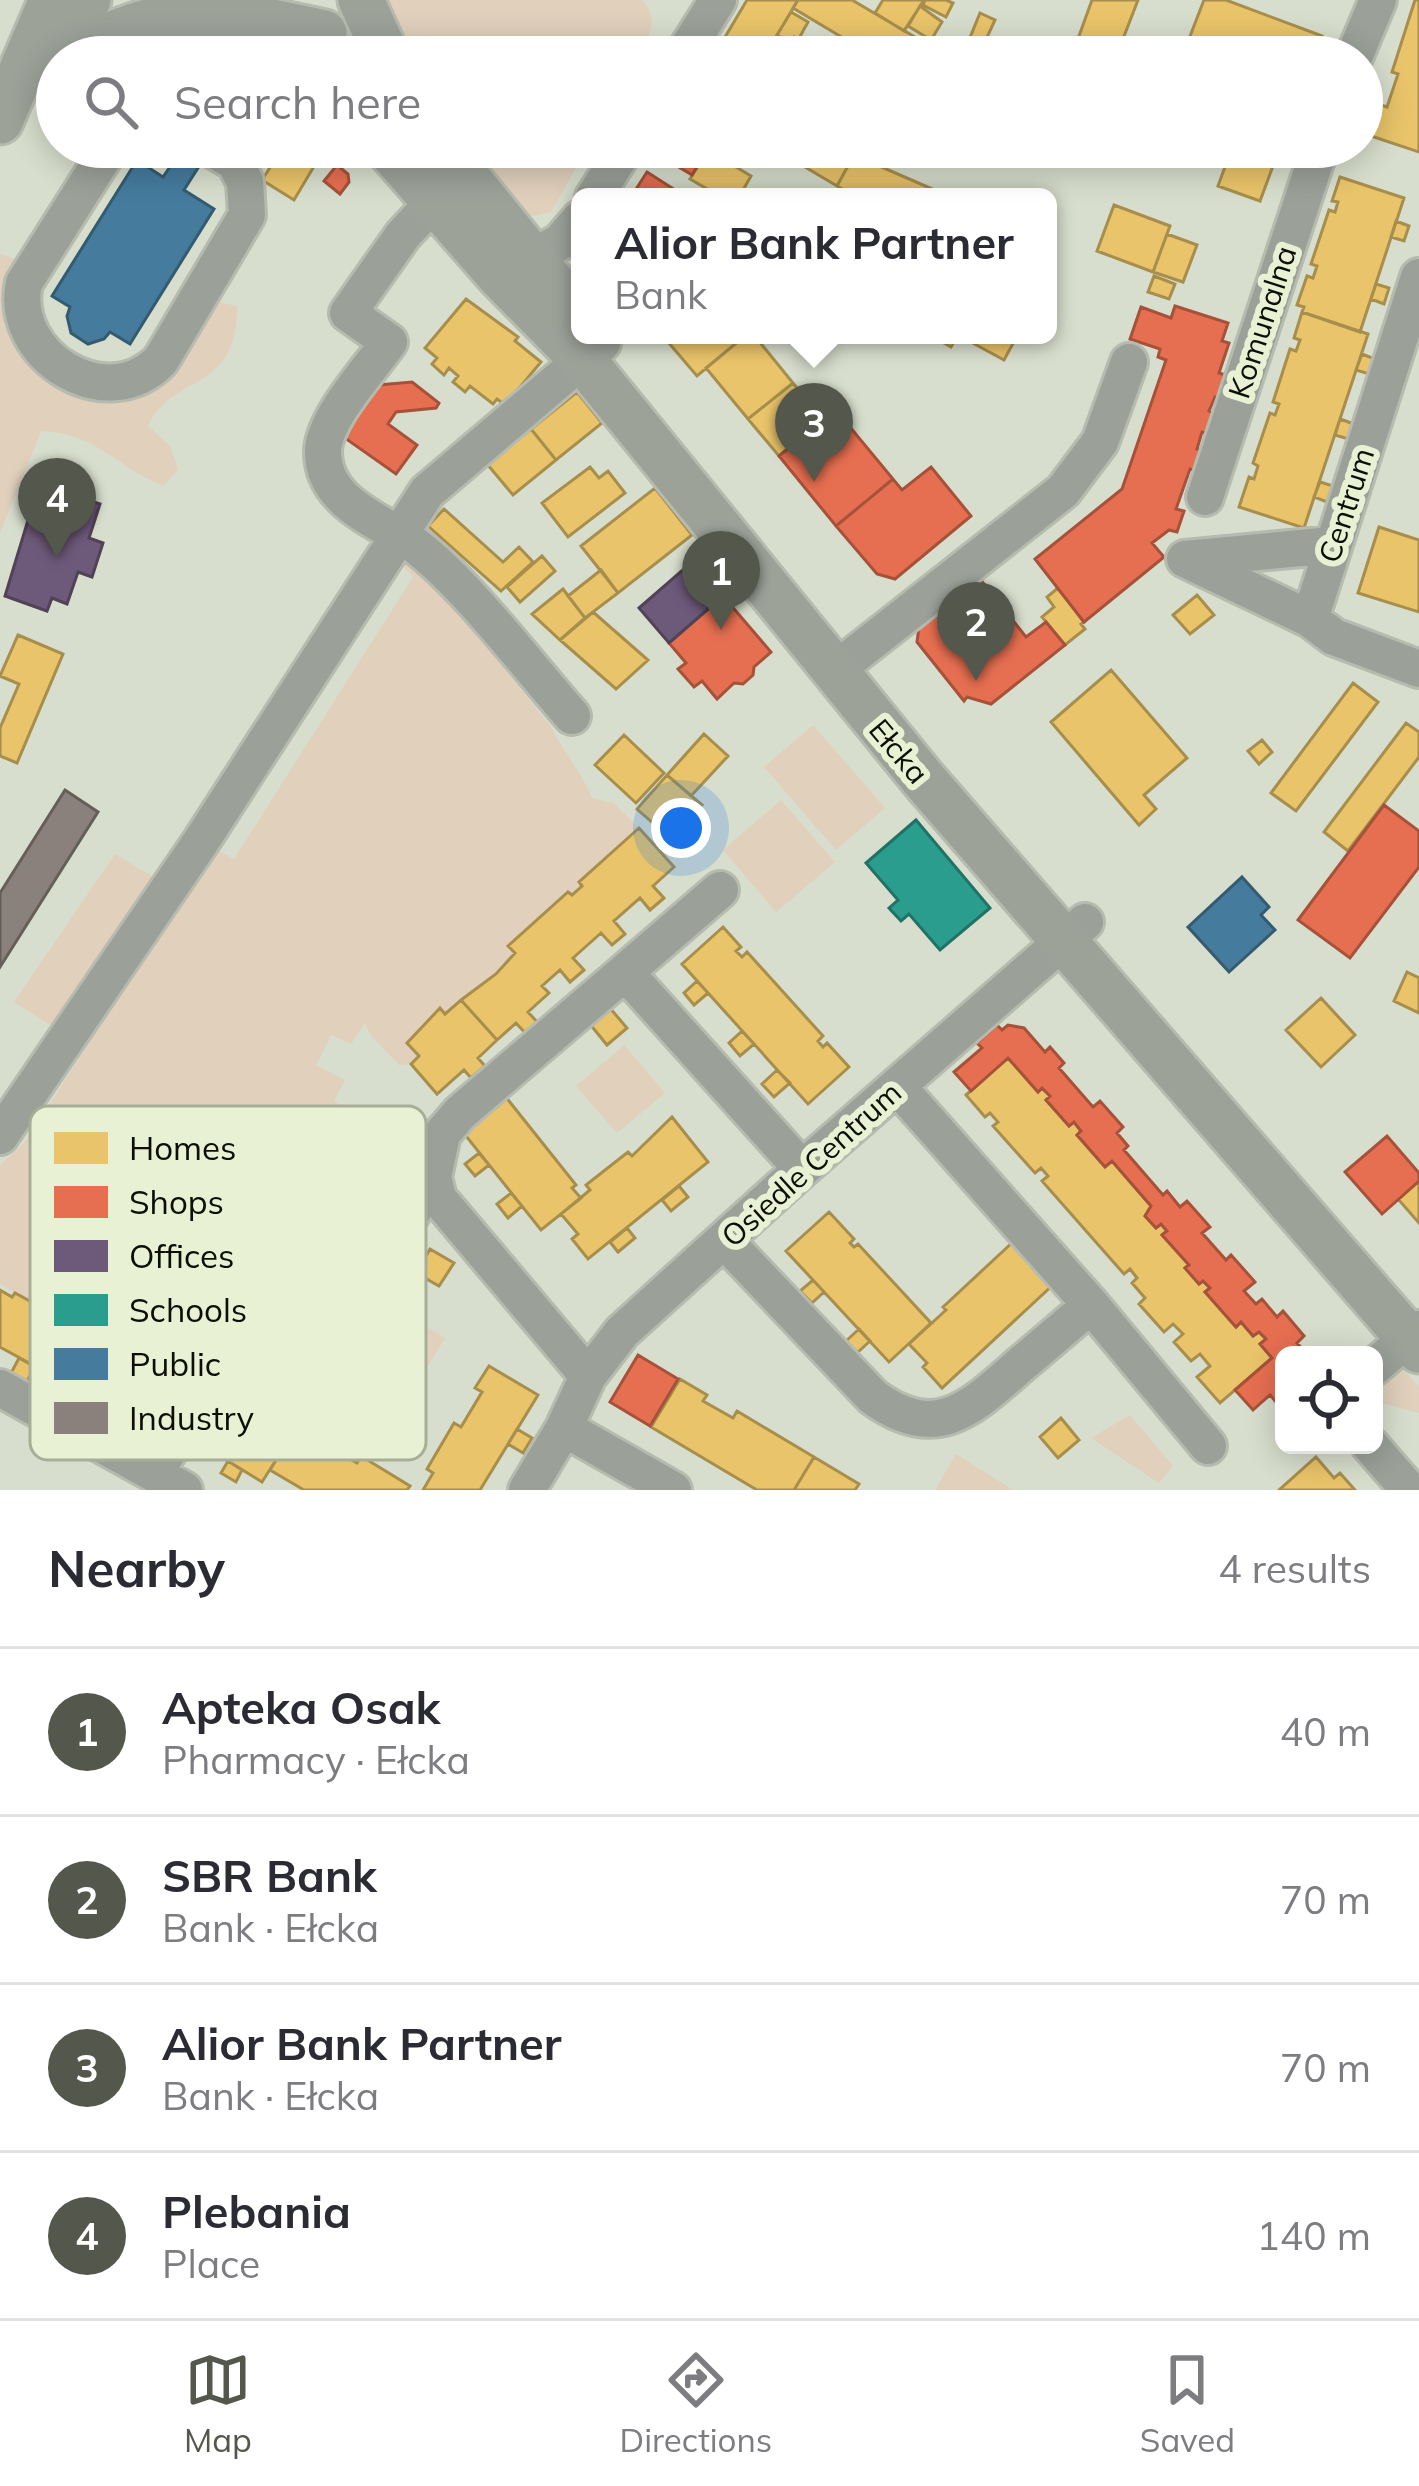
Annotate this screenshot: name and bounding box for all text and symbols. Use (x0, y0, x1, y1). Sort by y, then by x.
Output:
search box (36, 36, 1383, 168)
icon: search (78, 69, 144, 135)
text: Search here (174, 74, 421, 130)
popup (571, 188, 1057, 344)
text: Alior Bank Partner (614, 214, 1014, 270)
street label: Komunalna (1220, 241, 1304, 403)
text: Bank (614, 270, 707, 319)
pin: 3 (775, 383, 853, 482)
street label: Centrum (1310, 443, 1382, 567)
pin: 4 (18, 458, 96, 557)
pin: 1 (682, 531, 760, 630)
pin: 2 (937, 582, 1015, 681)
street label: Ełcka (861, 711, 937, 791)
your location (651, 798, 711, 858)
street label: Osiedle Centrum (713, 1073, 909, 1255)
legend (30, 1106, 426, 1460)
text: Homes (129, 1127, 236, 1168)
text: Shops (129, 1181, 224, 1222)
text: Offices (129, 1235, 234, 1276)
text: Schools (129, 1289, 247, 1330)
text: Public (129, 1343, 221, 1384)
map controls (1275, 1346, 1383, 1454)
button: locate (1275, 1346, 1383, 1454)
text: Industry (129, 1397, 254, 1438)
text: Nearby (48, 1536, 225, 1600)
text: 4 results (1218, 1544, 1371, 1593)
text: Apteka Osak (162, 1679, 440, 1735)
text: 1 (75, 1707, 99, 1756)
text: 40 m (1280, 1707, 1371, 1756)
text: Pharmacy · Ełcka (162, 1735, 470, 1784)
text: SBR Bank (162, 1847, 377, 1903)
text: 2 (75, 1875, 99, 1924)
text: 70 m (1280, 1875, 1371, 1924)
text: Bank · Ełcka (162, 1903, 379, 1952)
text: Alior Bank Partner (162, 2015, 561, 2071)
text: 3 (75, 2043, 99, 2092)
text: 70 m (1280, 2043, 1371, 2092)
text: Bank · Ełcka (162, 2071, 379, 2120)
text: Plebania (162, 2183, 351, 2239)
text: 4 (75, 2211, 99, 2260)
text: 140 m (1256, 2211, 1371, 2260)
text: Place (162, 2239, 260, 2288)
tab: Map (184, 2347, 252, 2460)
tab: Directions (620, 2347, 772, 2460)
tab: Saved (1140, 2347, 1235, 2460)

